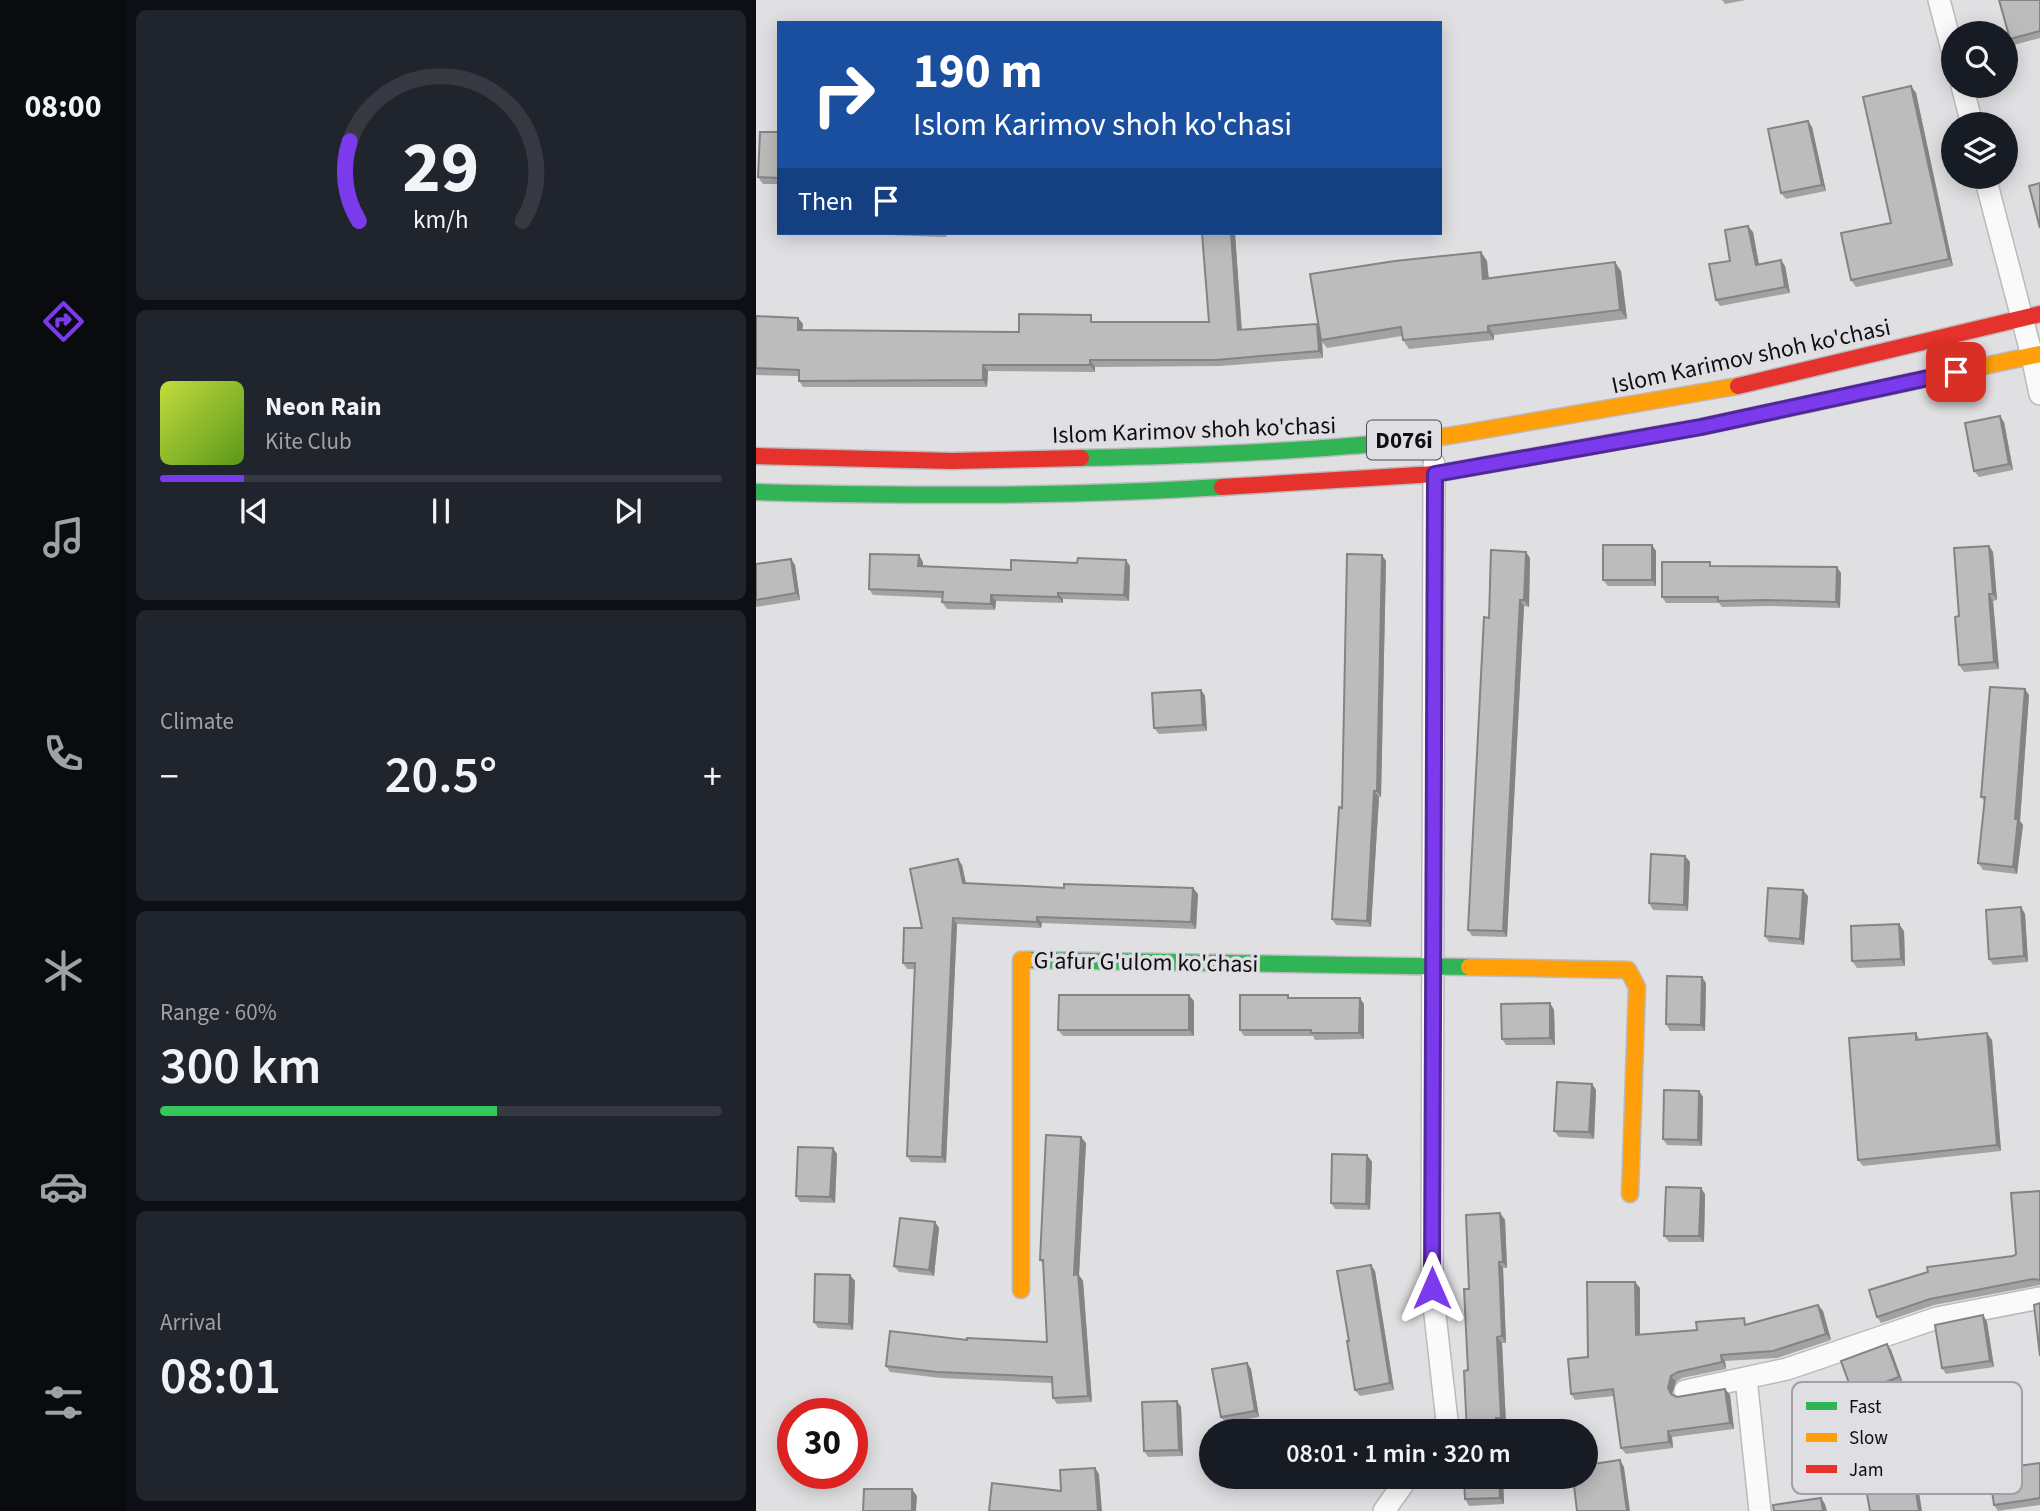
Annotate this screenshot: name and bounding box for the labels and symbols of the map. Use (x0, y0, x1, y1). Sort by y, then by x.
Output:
street label: Islom Karimov shoh ko'chasi (1608, 310, 1894, 403)
pin (1926, 342, 1986, 402)
street label: Islom Karimov shoh ko'chasi (1051, 408, 1337, 453)
road number: D076i (1367, 420, 1441, 460)
street label: G'afur G'ulom ko'chasi (1033, 943, 1259, 982)
position arrow (1395, 1251, 1469, 1325)
legend (1792, 1382, 2022, 1494)
text: Fast (1849, 1394, 1882, 1421)
speed limit sign: 30 (777, 1398, 868, 1489)
text: Slow (1849, 1425, 1888, 1452)
text: Jam (1849, 1457, 1883, 1484)

